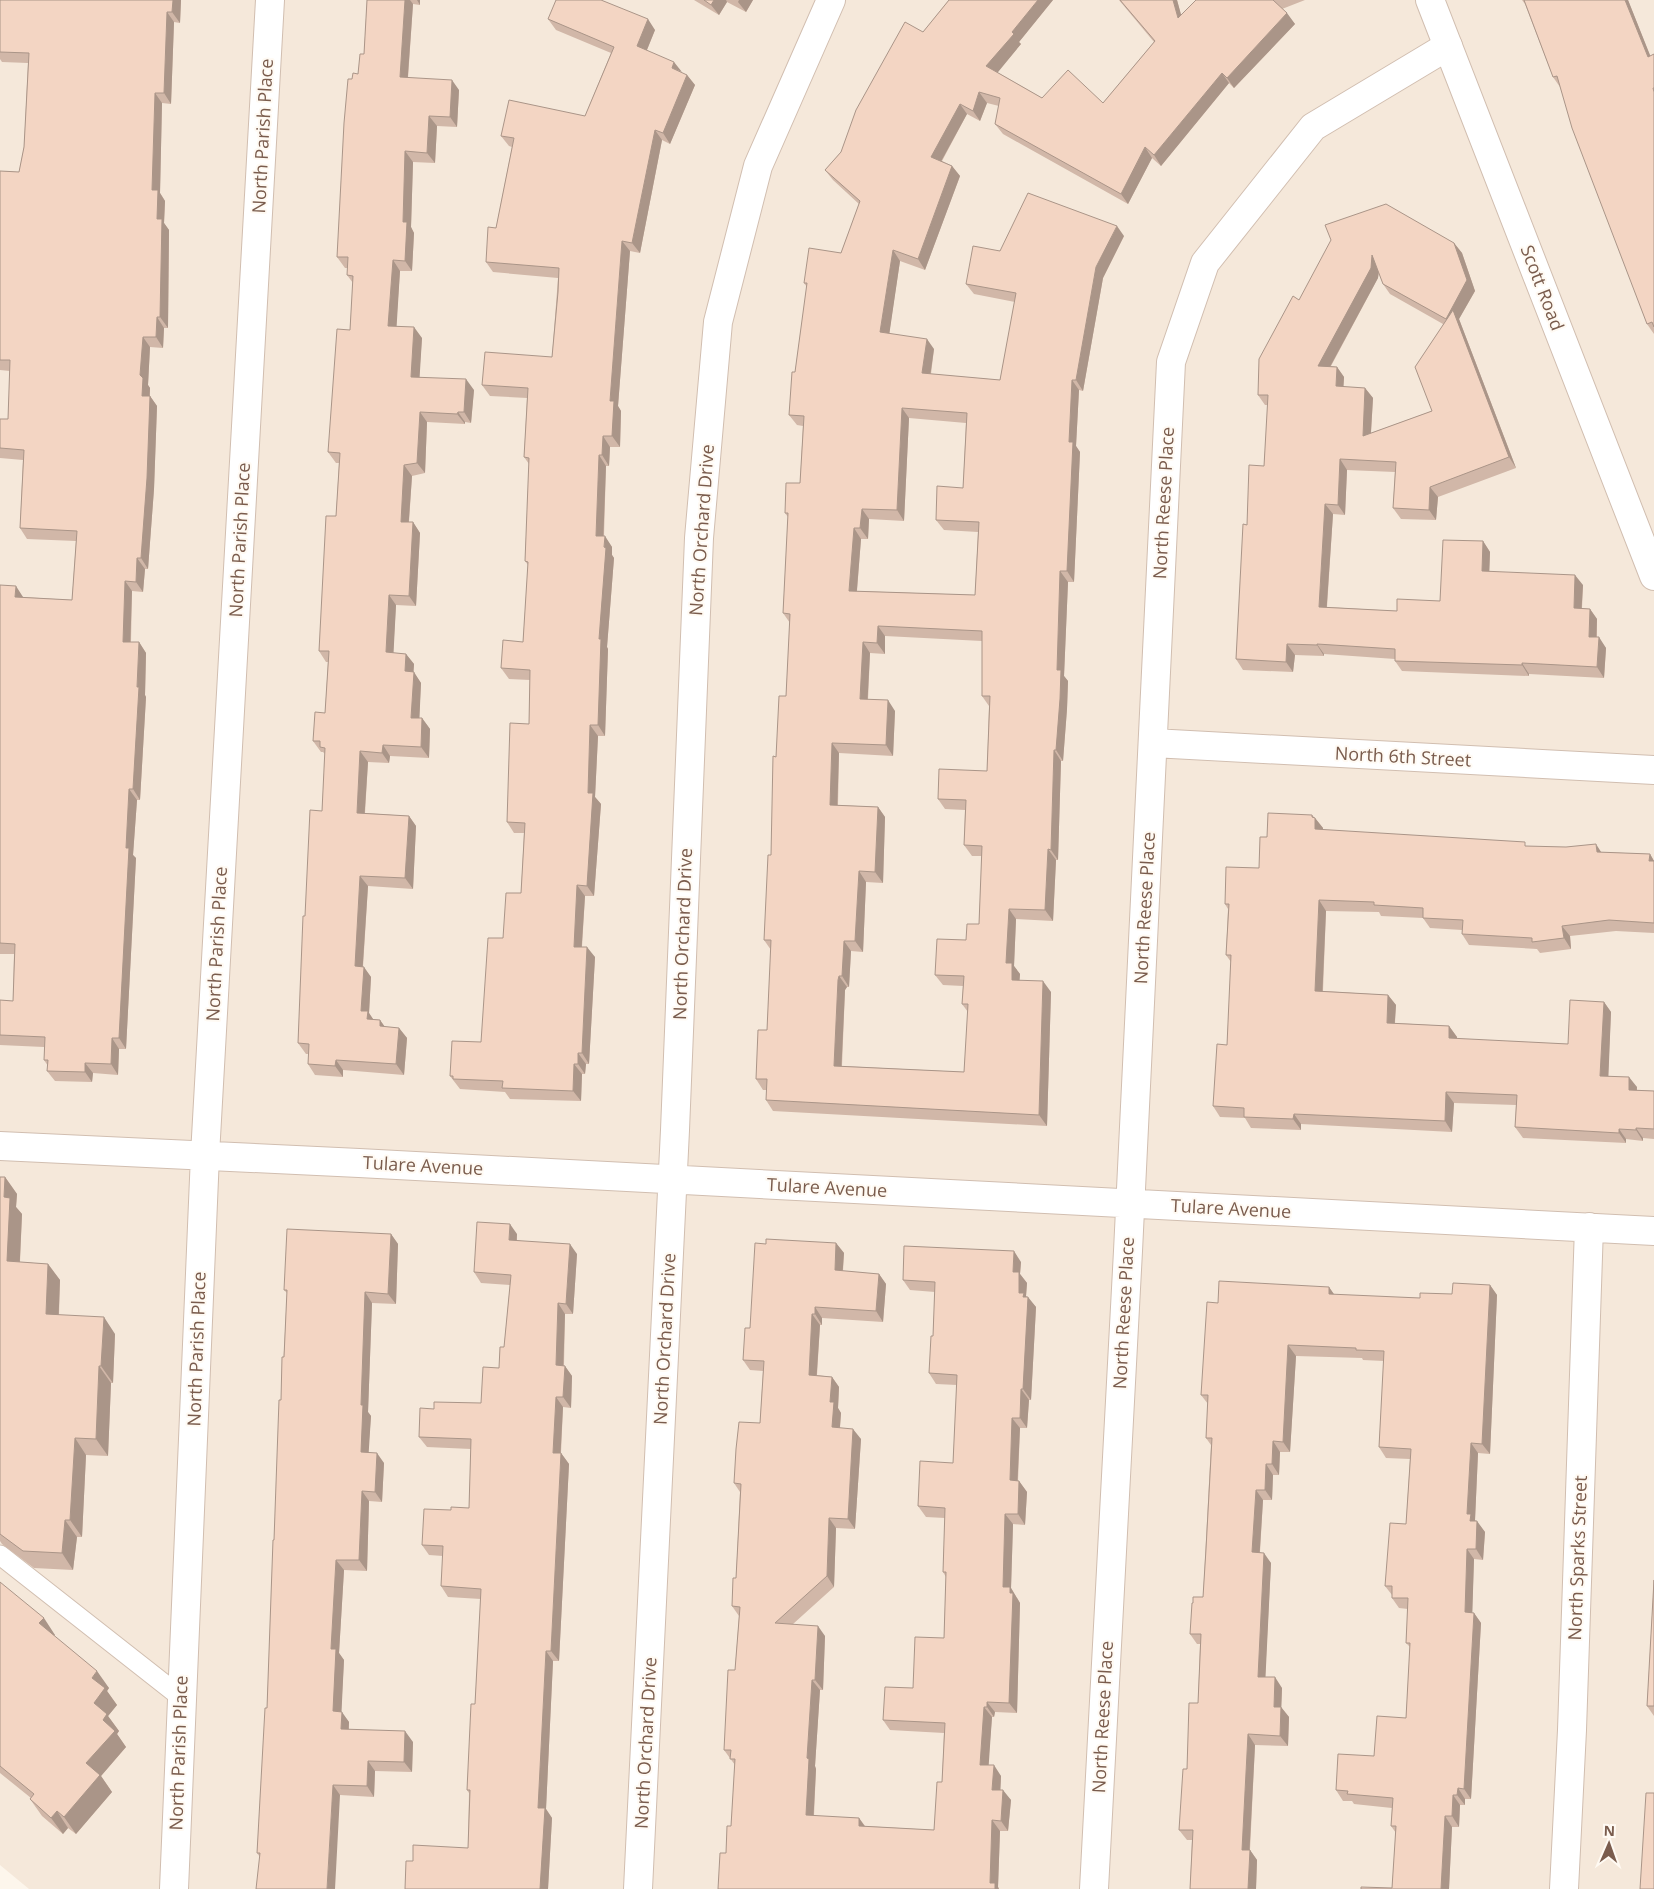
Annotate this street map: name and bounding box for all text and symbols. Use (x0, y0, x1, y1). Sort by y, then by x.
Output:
street label: North Parish Place (246, 58, 278, 214)
street label: Scott Road (1516, 241, 1570, 334)
street label: North Reese Place (1147, 426, 1179, 580)
street label: North Orchard Drive (683, 443, 719, 617)
street label: North Parish Place (223, 462, 255, 618)
street label: North 6th Street (1334, 740, 1472, 772)
street label: North Reese Place (1128, 831, 1160, 985)
street label: North Orchard Drive (667, 848, 697, 1020)
street label: North Parish Place (200, 866, 232, 1022)
street label: Tulare Avenue (362, 1150, 484, 1180)
street label: Tulare Avenue (766, 1172, 888, 1202)
street label: Tulare Avenue (1170, 1193, 1292, 1223)
street label: North Reese Place (1107, 1236, 1139, 1390)
street label: North Orchard Drive (648, 1252, 680, 1425)
street label: North Parish Place (181, 1271, 211, 1427)
street label: North Sparks Street (1562, 1475, 1592, 1641)
street label: North Reese Place (1086, 1640, 1118, 1794)
street label: North Orchard Drive (629, 1656, 661, 1829)
street label: North Parish Place (163, 1675, 193, 1831)
north arrow (1584, 1819, 1634, 1869)
text: N (1603, 1821, 1615, 1840)

